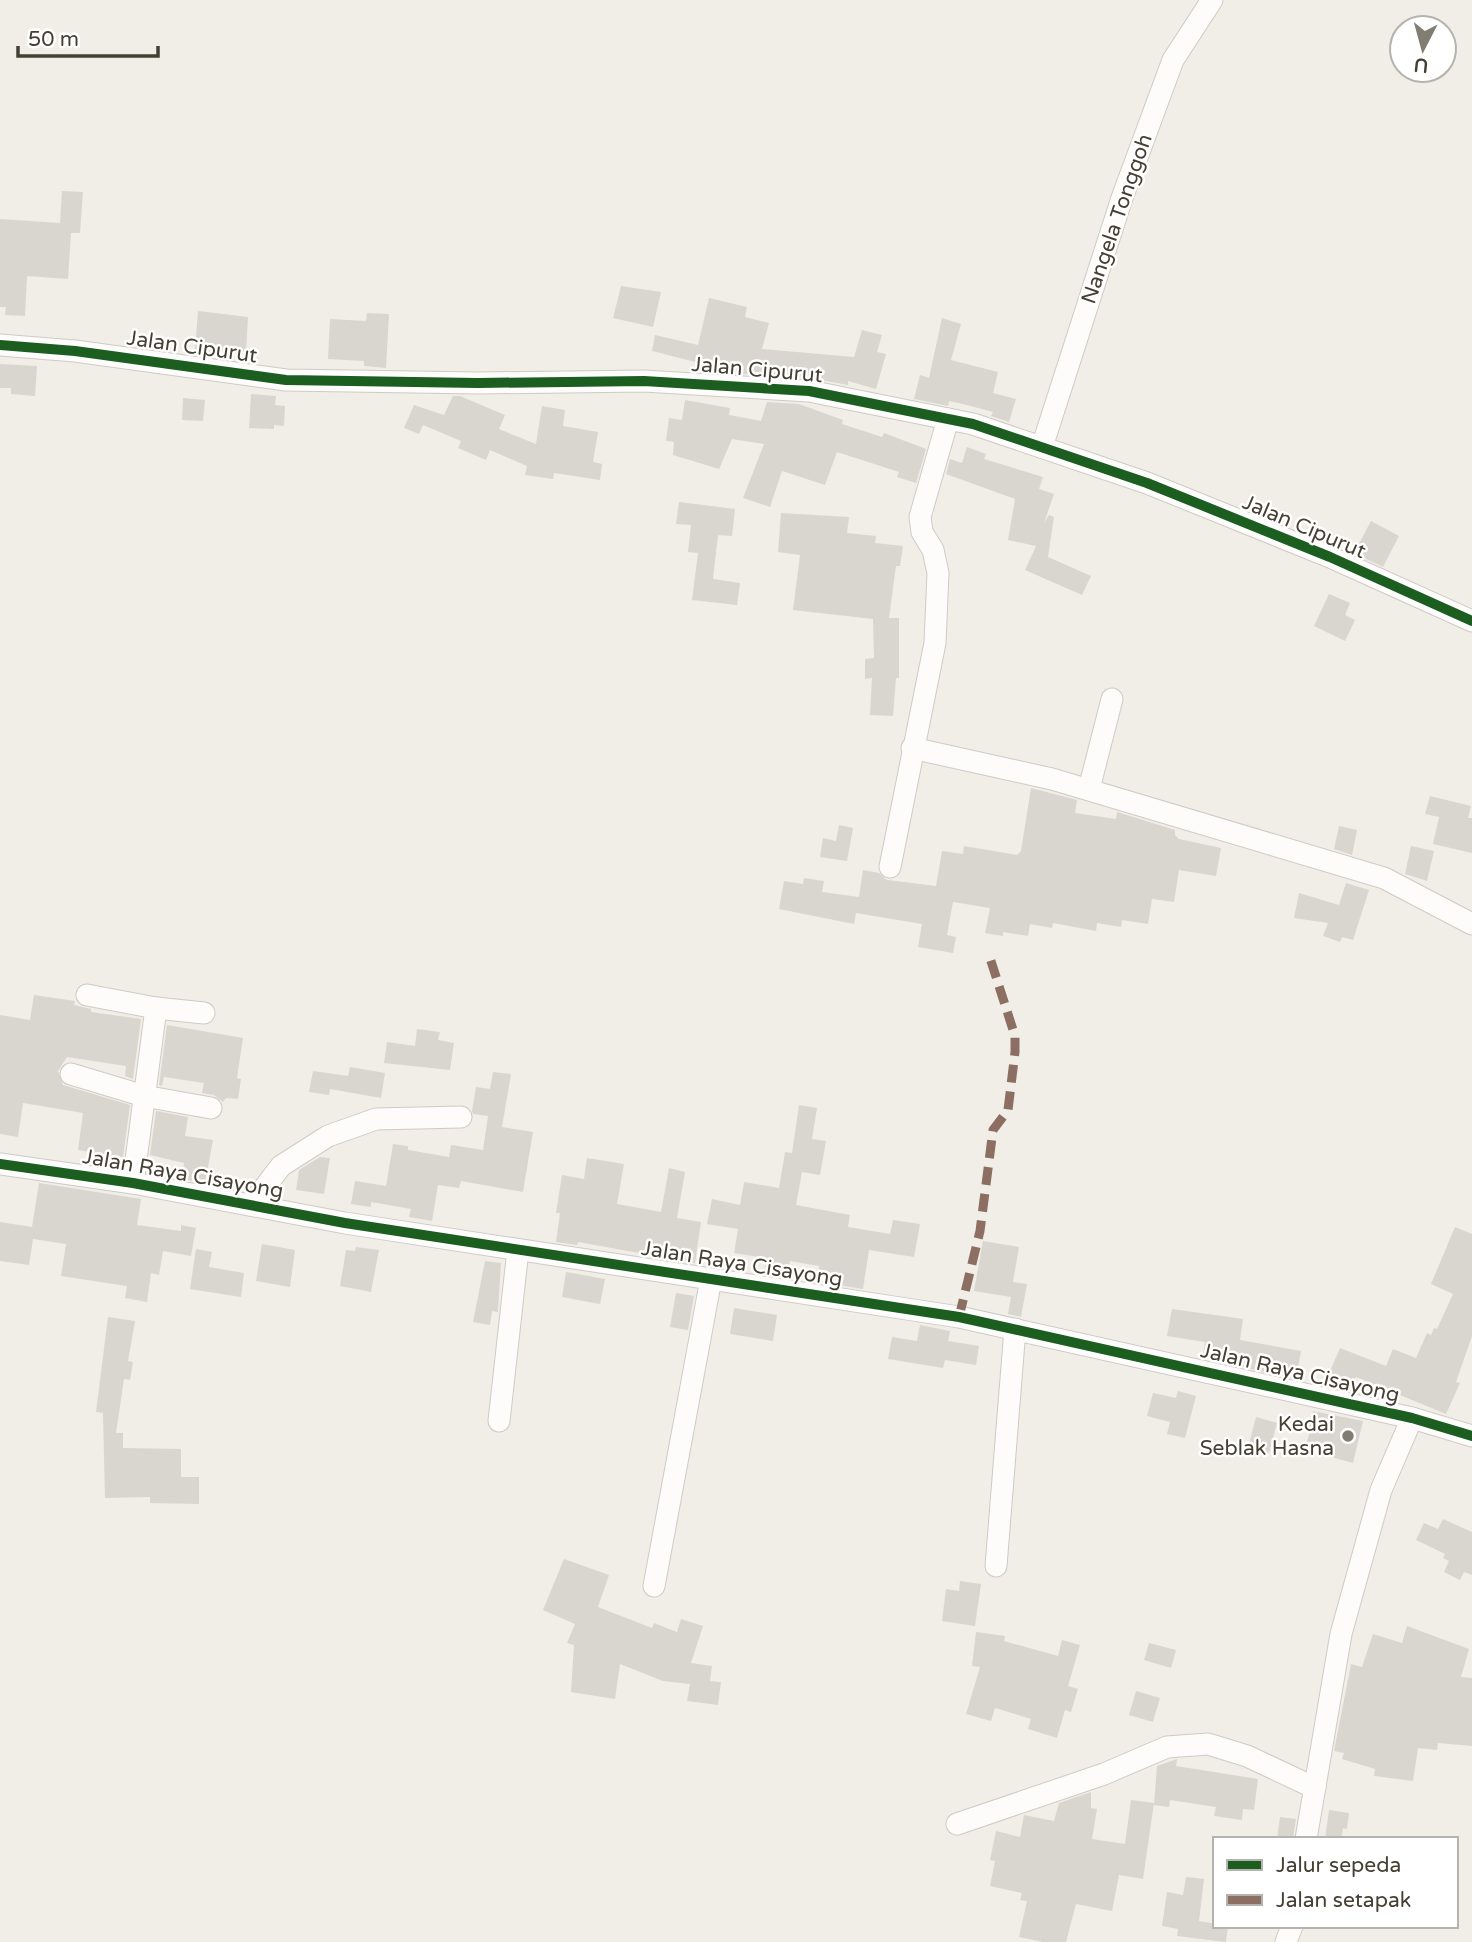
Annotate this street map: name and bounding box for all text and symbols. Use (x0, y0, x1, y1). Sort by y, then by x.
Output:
scale bar (18, 14, 158, 58)
north arrow (1388, 14, 1458, 84)
text: 50 m (28, 27, 79, 52)
text: U (1413, 53, 1430, 77)
street label: Nangela Tonggoh (1076, 131, 1158, 307)
street label: Jalan Cipurut (125, 325, 259, 369)
street label: Jalan Cipurut (690, 352, 824, 388)
street label: Jalan Cipurut (1239, 490, 1369, 564)
street label: Jalan Raya Cisayong (81, 1144, 285, 1204)
street label: Jalan Raya Cisayong (640, 1236, 844, 1292)
street label: Jalan Raya Cisayong (1198, 1338, 1402, 1408)
place label: Kedai Seblak Hasna (1200, 1412, 1334, 1461)
marker: Kedai Seblak Hasna (1340, 1428, 1356, 1444)
legend (1213, 1837, 1458, 1928)
text: Jalur sepeda (1276, 1853, 1401, 1878)
text: Jalan setapak (1276, 1888, 1411, 1913)

